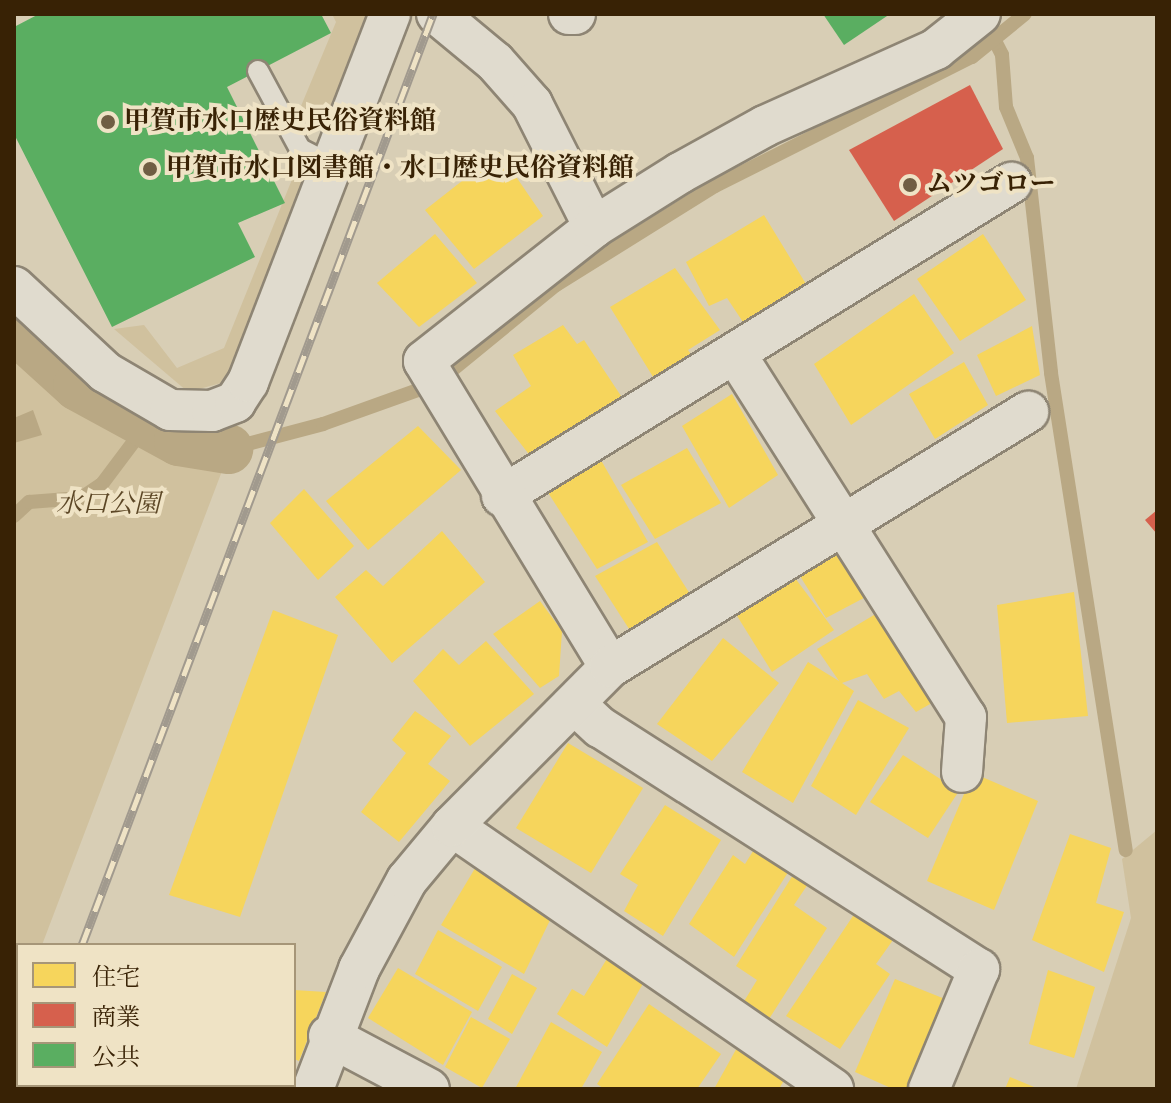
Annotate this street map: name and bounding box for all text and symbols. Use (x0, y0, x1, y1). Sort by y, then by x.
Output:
place label: 甲賀市水口歴史民俗資料館 (124, 106, 436, 138)
marker: 甲賀市水口歴史民俗資料館 (99, 113, 117, 131)
place label: 甲賀市水口図書館・水口歴史民俗資料館 (166, 153, 634, 185)
marker: 甲賀市水口図書館・水口歴史民俗資料館 (141, 160, 159, 178)
place label: ムツゴロー (926, 169, 1056, 201)
marker: ムツゴロー (901, 176, 919, 194)
park label: 水口公園 (56, 489, 160, 521)
legend (16, 943, 296, 1087)
text: 住宅 (92, 962, 140, 993)
text: 商業 (92, 1002, 140, 1033)
text: 公共 (92, 1042, 140, 1073)

